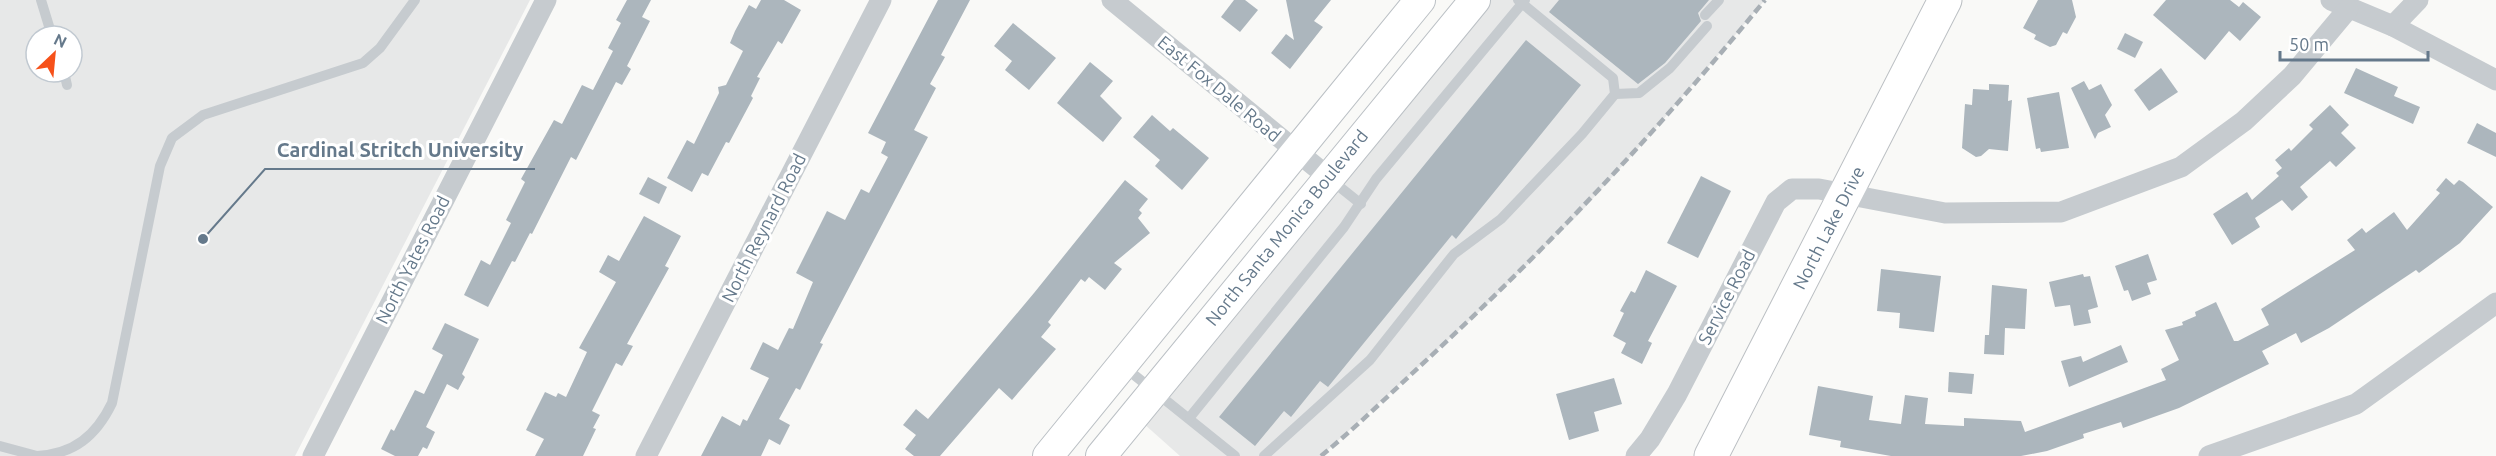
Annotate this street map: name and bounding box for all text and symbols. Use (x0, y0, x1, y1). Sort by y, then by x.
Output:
north arrow (24, 24, 84, 84)
scale bar (2280, 24, 2428, 62)
text: N (51, 30, 70, 51)
street label: East Fox Dale Road (1154, 31, 1285, 145)
text: 50 m (2289, 34, 2329, 54)
street label: North Santa Monica Boulevard (1201, 126, 1371, 329)
callout: Cardinal Stritch University (265, 131, 535, 169)
text: Cardinal Stritch University (277, 138, 524, 161)
street label: North Reynard Road (717, 150, 809, 305)
street label: North Lake Drive (1788, 163, 1868, 292)
street label: North Yates Road (371, 192, 453, 327)
street label: Service Road (1694, 246, 1759, 347)

